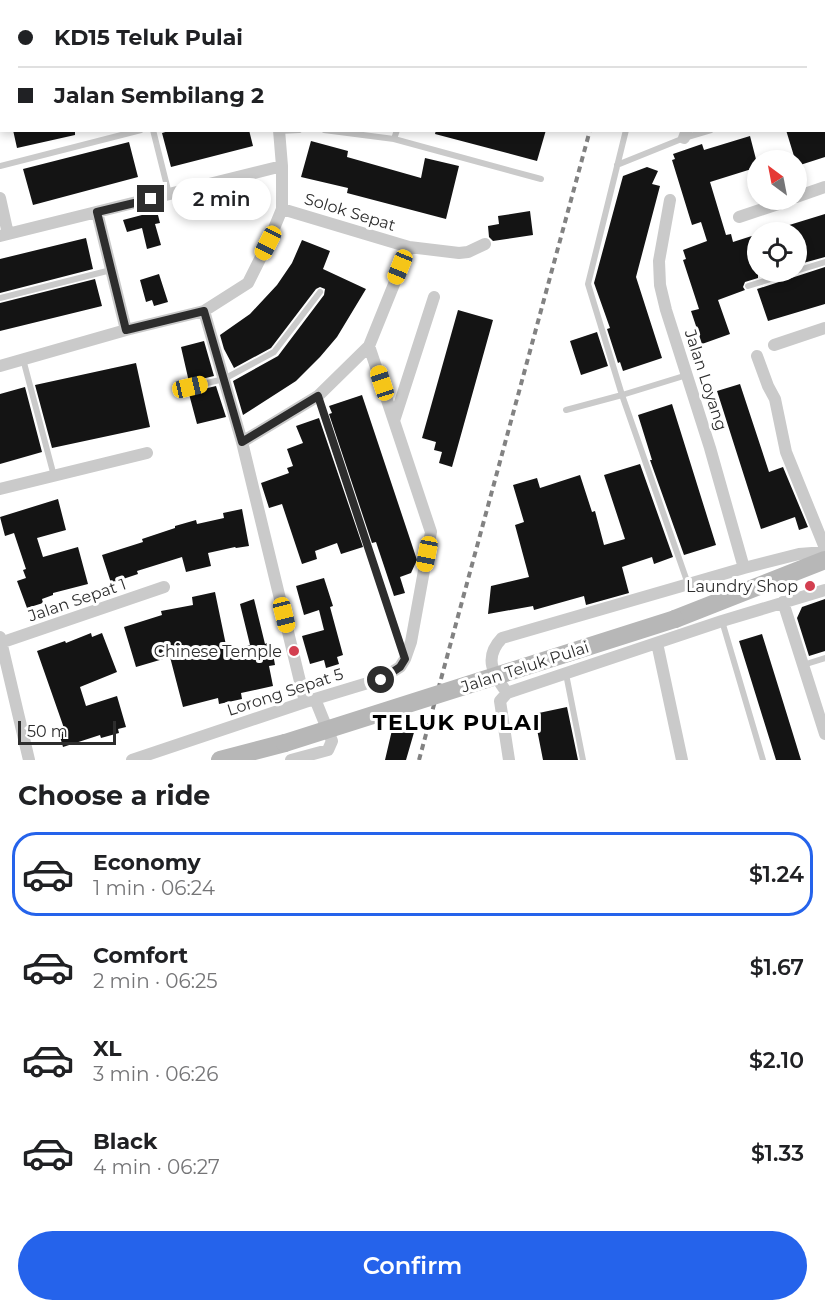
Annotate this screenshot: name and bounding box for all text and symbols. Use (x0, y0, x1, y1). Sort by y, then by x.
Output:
text: KD15 Teluk Pulai (54, 24, 243, 51)
text: Jalan Sembilang 2 (54, 82, 264, 109)
north arrow (747, 150, 807, 210)
map controls (747, 150, 807, 282)
callout: 2 min (172, 178, 271, 220)
route end (137, 185, 164, 212)
text: 2 min (193, 187, 250, 211)
street label: Solok Sepat (302, 189, 398, 235)
button: locate (747, 222, 807, 282)
car (252, 223, 284, 263)
car (385, 247, 415, 287)
street label: Jalan Loyang (680, 326, 731, 433)
car (368, 363, 396, 403)
car (170, 374, 210, 400)
car (415, 535, 439, 573)
street label: Jalan Sepat 1 (25, 574, 129, 626)
place label: Laundry Shop (686, 577, 798, 596)
marker: Laundry Shop (803, 579, 817, 593)
car (271, 595, 297, 635)
street label: Jalan Teluk Pulai (458, 637, 591, 697)
place label: Chinese Temple (154, 642, 282, 661)
marker: Chinese Temple (287, 644, 301, 658)
street label: Lorong Sepat 5 (225, 664, 345, 720)
route start (367, 666, 394, 693)
district label: TELUK PULAI (373, 709, 541, 736)
scale bar (18, 718, 116, 746)
text: 50 m (27, 722, 68, 741)
text: Choose a ride (18, 779, 210, 812)
icon: car (21, 847, 75, 901)
text: Economy (93, 849, 201, 876)
text: $1.24 (749, 861, 804, 888)
text: 1 min · 06:24 (93, 876, 215, 900)
icon: car (21, 940, 75, 994)
text: Comfort (93, 942, 188, 969)
text: $1.67 (750, 954, 804, 981)
text: 2 min · 06:25 (93, 969, 218, 993)
icon: car (21, 1033, 75, 1087)
text: XL (93, 1035, 122, 1062)
text: $2.10 (749, 1047, 804, 1074)
text: 3 min · 06:26 (93, 1062, 218, 1086)
icon: car (21, 1126, 75, 1180)
text: Black (93, 1128, 157, 1155)
text: $1.33 (751, 1140, 804, 1167)
text: 4 min · 06:27 (93, 1155, 220, 1179)
button: Confirm (18, 1231, 807, 1300)

